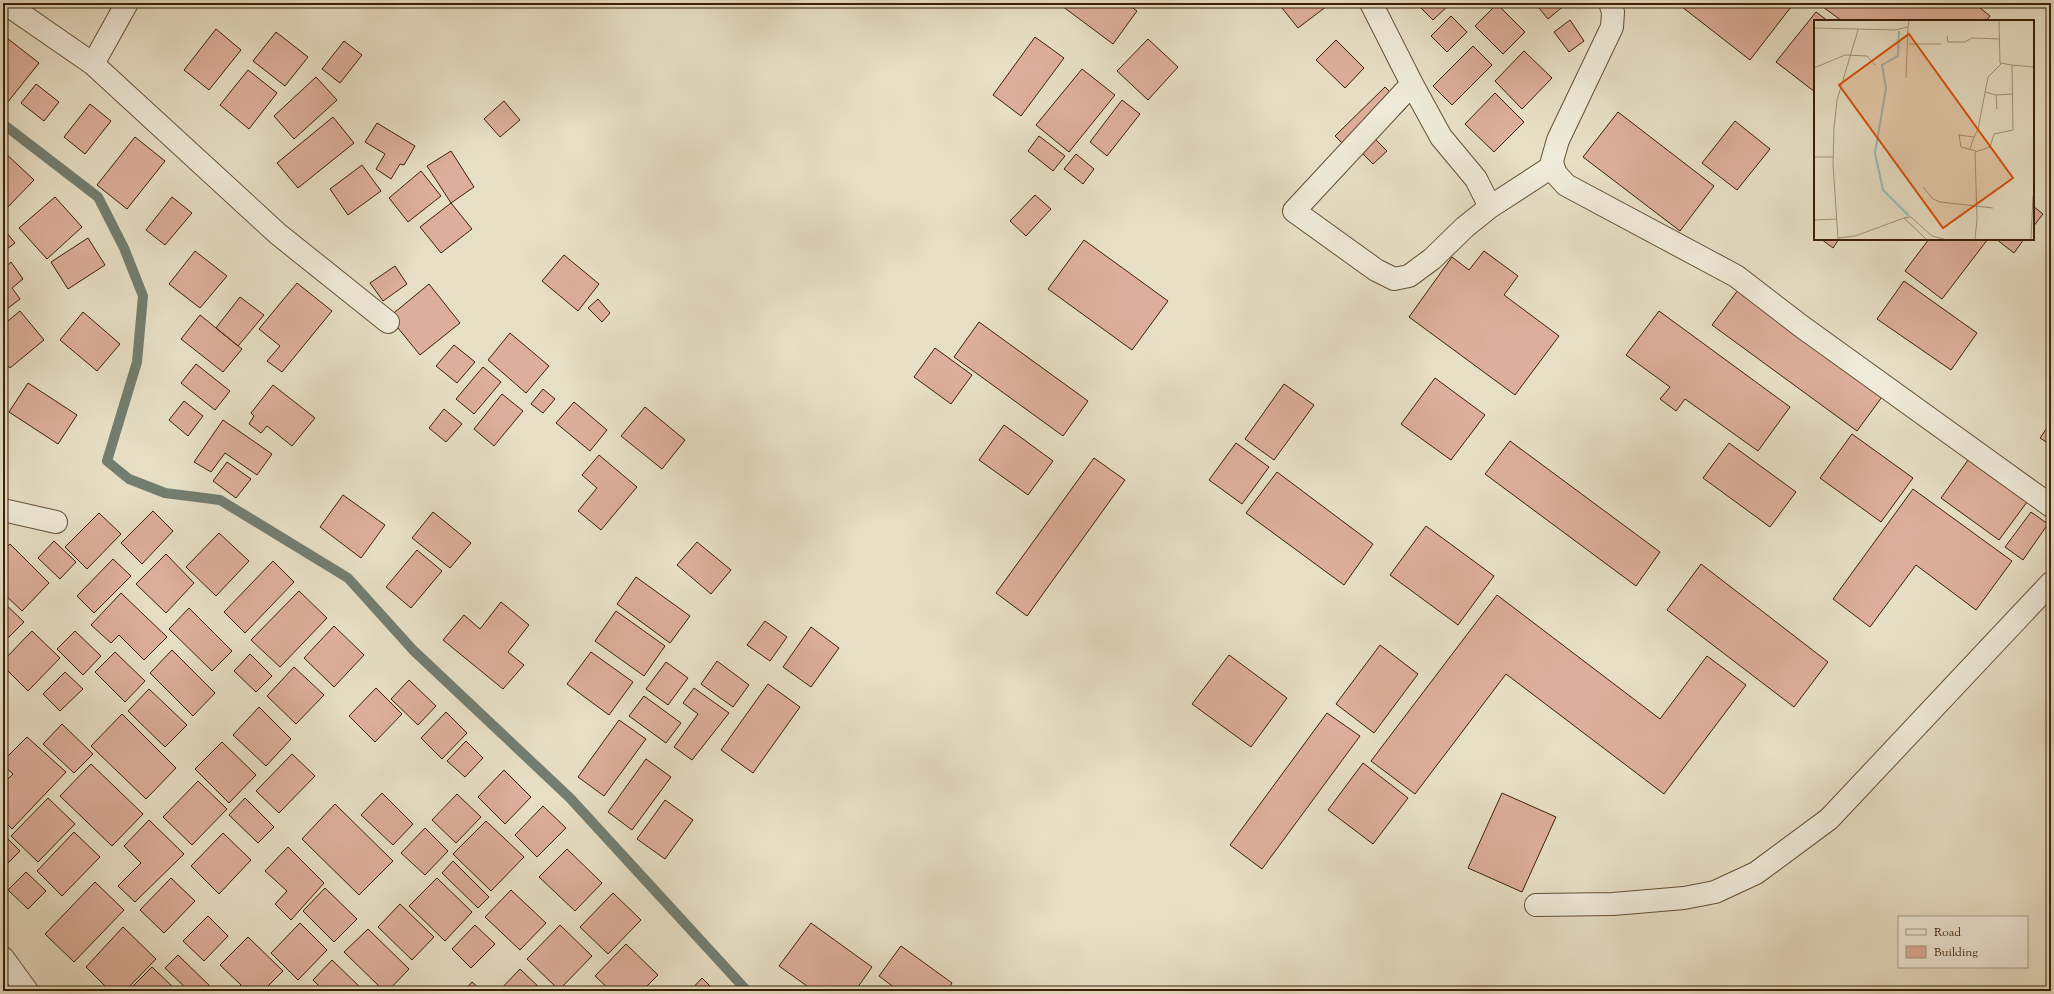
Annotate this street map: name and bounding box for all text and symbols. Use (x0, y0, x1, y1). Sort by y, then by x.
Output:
inset map (1814, 20, 2034, 240)
legend (1898, 916, 2028, 968)
text: Road (1934, 924, 1961, 942)
text: Building (1934, 944, 1978, 962)

